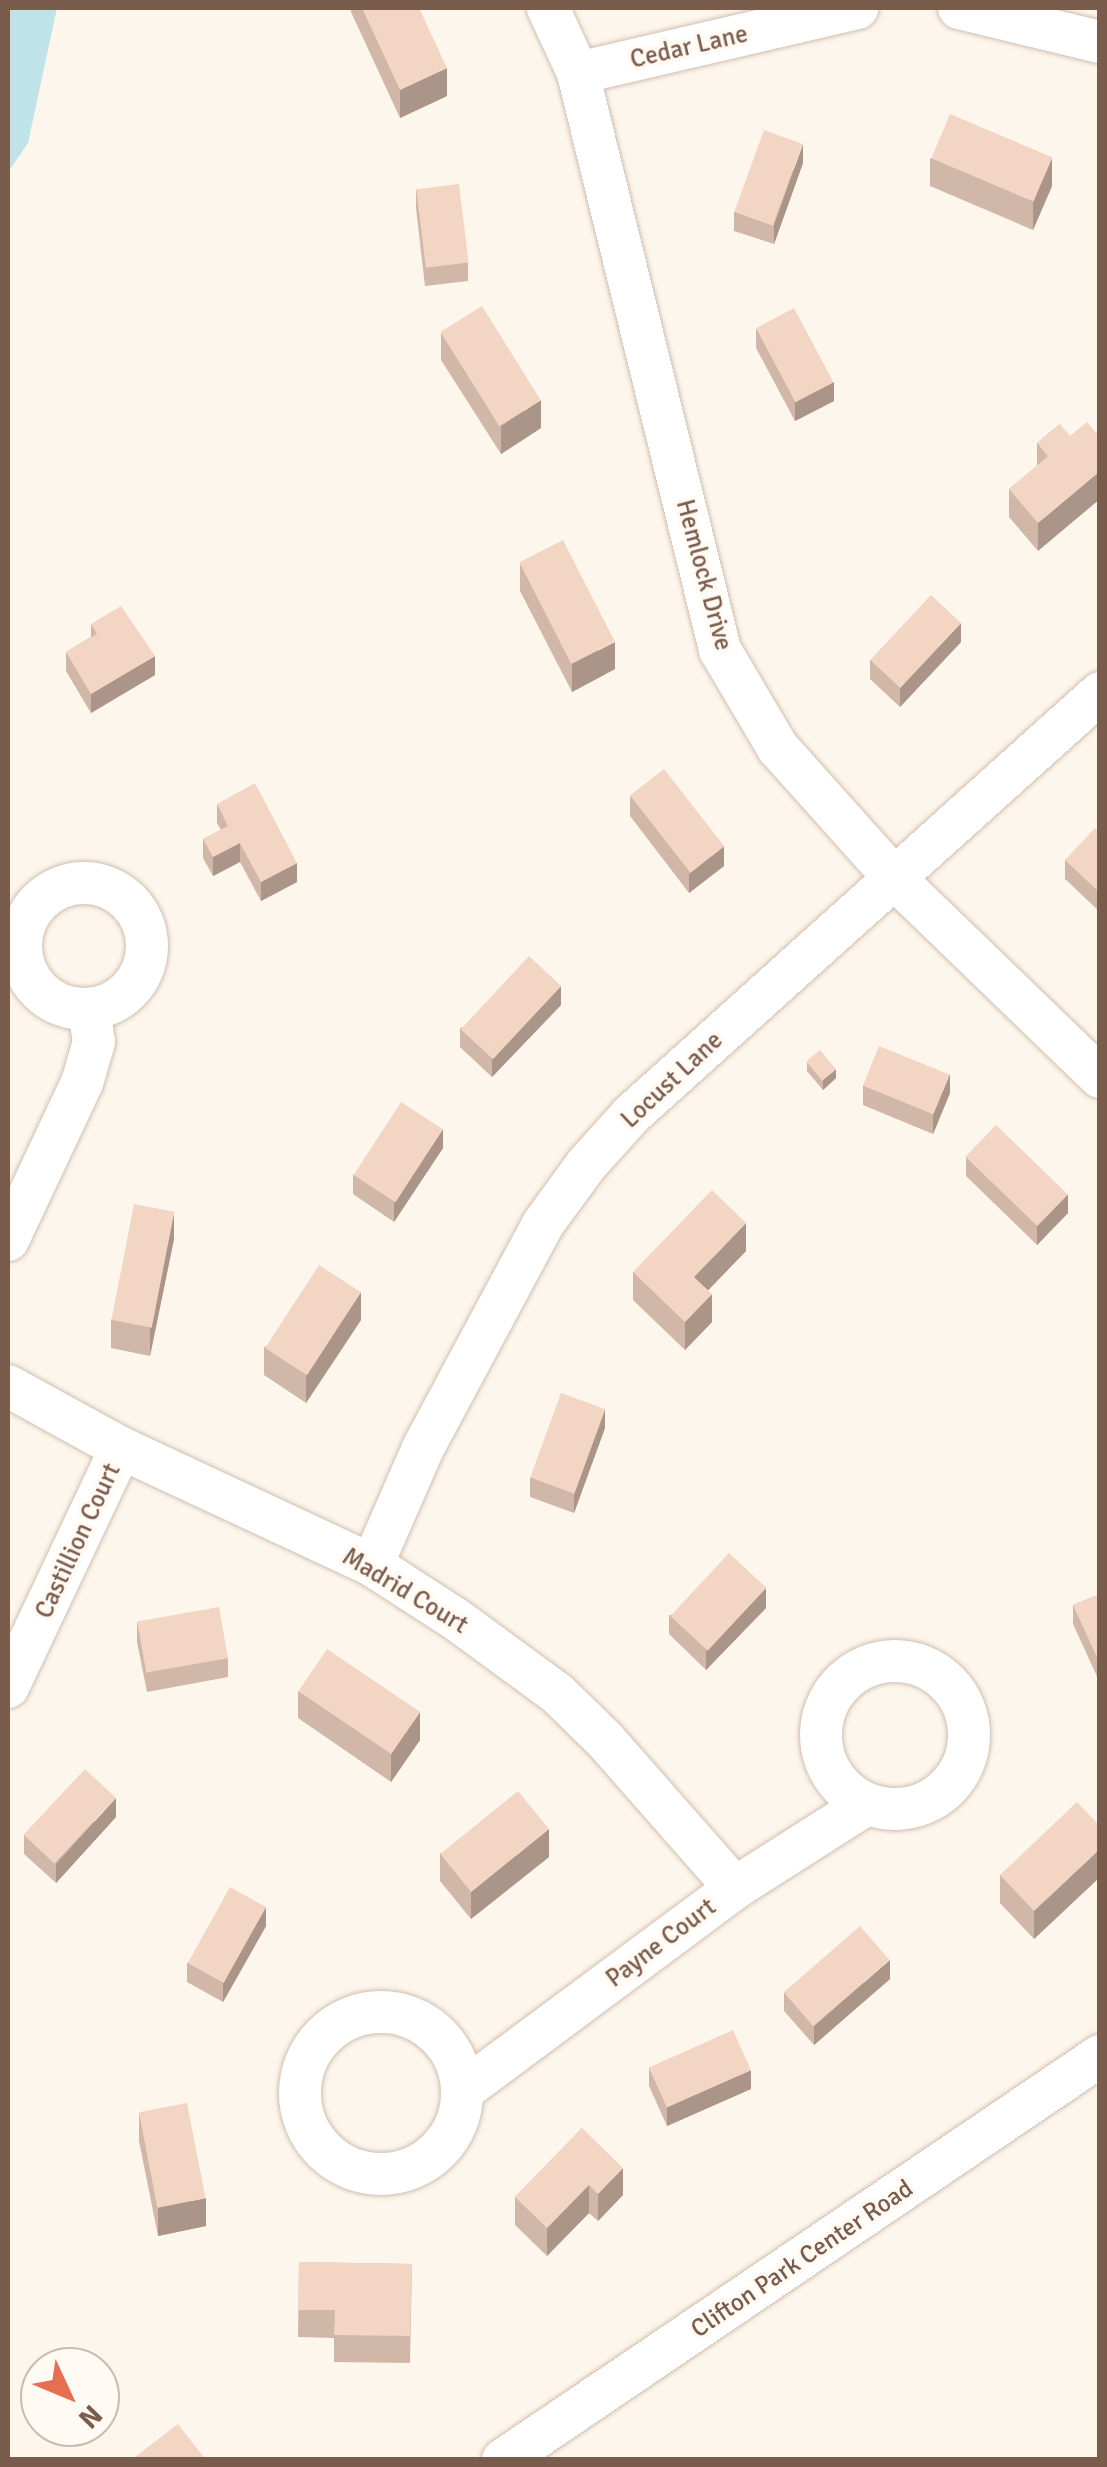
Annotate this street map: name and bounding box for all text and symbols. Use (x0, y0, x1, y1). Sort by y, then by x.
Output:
street label: Cedar Lane (627, 19, 751, 75)
street label: Hemlock Drive (669, 496, 739, 654)
street label: Locust Lane (615, 1025, 729, 1135)
street label: Castillion Court (29, 1459, 127, 1623)
street label: Madrid Court (337, 1542, 473, 1640)
street label: Payne Court (600, 1892, 722, 1994)
street label: Clifton Park Center Road (685, 2174, 919, 2344)
north arrow (20, 2347, 120, 2447)
text: N (71, 2398, 109, 2435)

